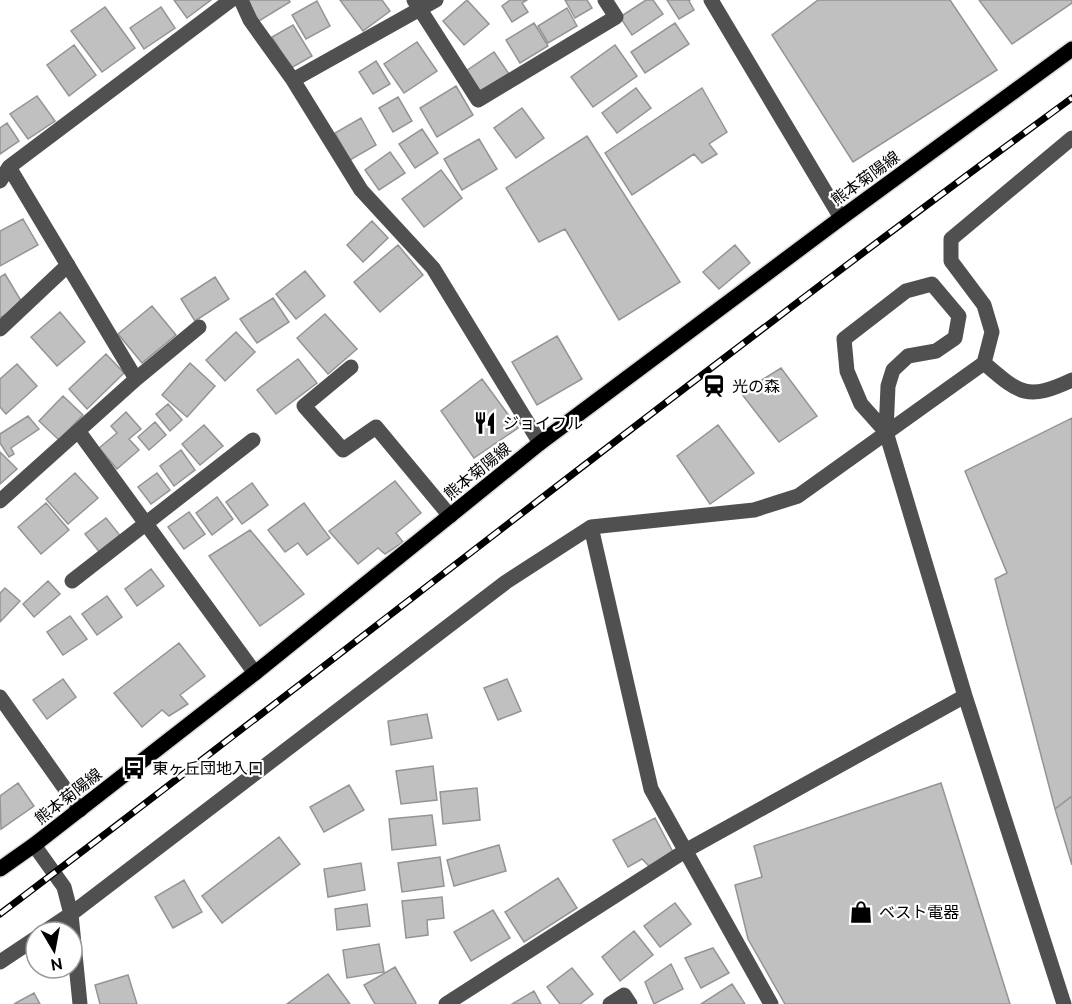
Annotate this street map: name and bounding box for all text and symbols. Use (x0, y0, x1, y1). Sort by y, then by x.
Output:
street label: 熊本菊陽線 (827, 147, 903, 209)
station icon: 光の森 (701, 373, 727, 399)
place label: 光の森 (732, 377, 780, 395)
restaurant icon: ジョイフル (472, 410, 498, 436)
place label: ジョイフル (503, 414, 583, 432)
street label: 熊本菊陽線 (440, 439, 514, 503)
bus stop icon: 東ヶ丘団地入口 (121, 755, 147, 781)
place label: 東ヶ丘団地入口 (152, 759, 264, 777)
street label: 熊本菊陽線 (31, 764, 105, 828)
shop icon: ベスト電器 (848, 899, 874, 925)
place label: ベスト電器 (879, 903, 959, 921)
north arrow (24, 920, 84, 980)
text: N (49, 955, 64, 975)

